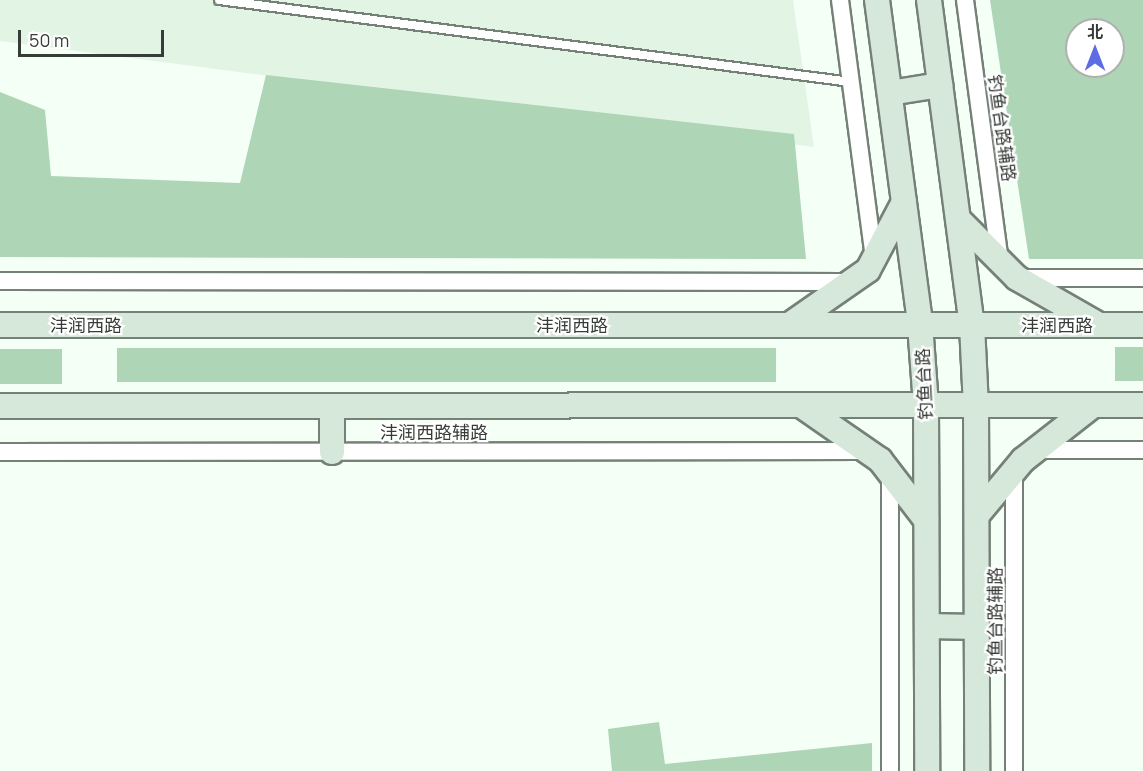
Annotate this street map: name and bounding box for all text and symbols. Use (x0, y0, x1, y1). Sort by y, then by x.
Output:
scale bar (21, 18, 166, 56)
north arrow (1065, 18, 1125, 78)
text: 北 (1087, 21, 1103, 43)
text: 50 m (29, 28, 69, 52)
street label: 钓鱼台路辅路 (984, 73, 1020, 183)
street label: 沣润西路 (50, 314, 122, 336)
street label: 沣润西路 (536, 314, 608, 336)
street label: 沣润西路 (1021, 314, 1093, 336)
street label: 钓鱼台路 (911, 347, 937, 421)
street label: 沣润西路辅路 (380, 421, 488, 443)
street label: 钓鱼台路辅路 (984, 567, 1006, 675)

